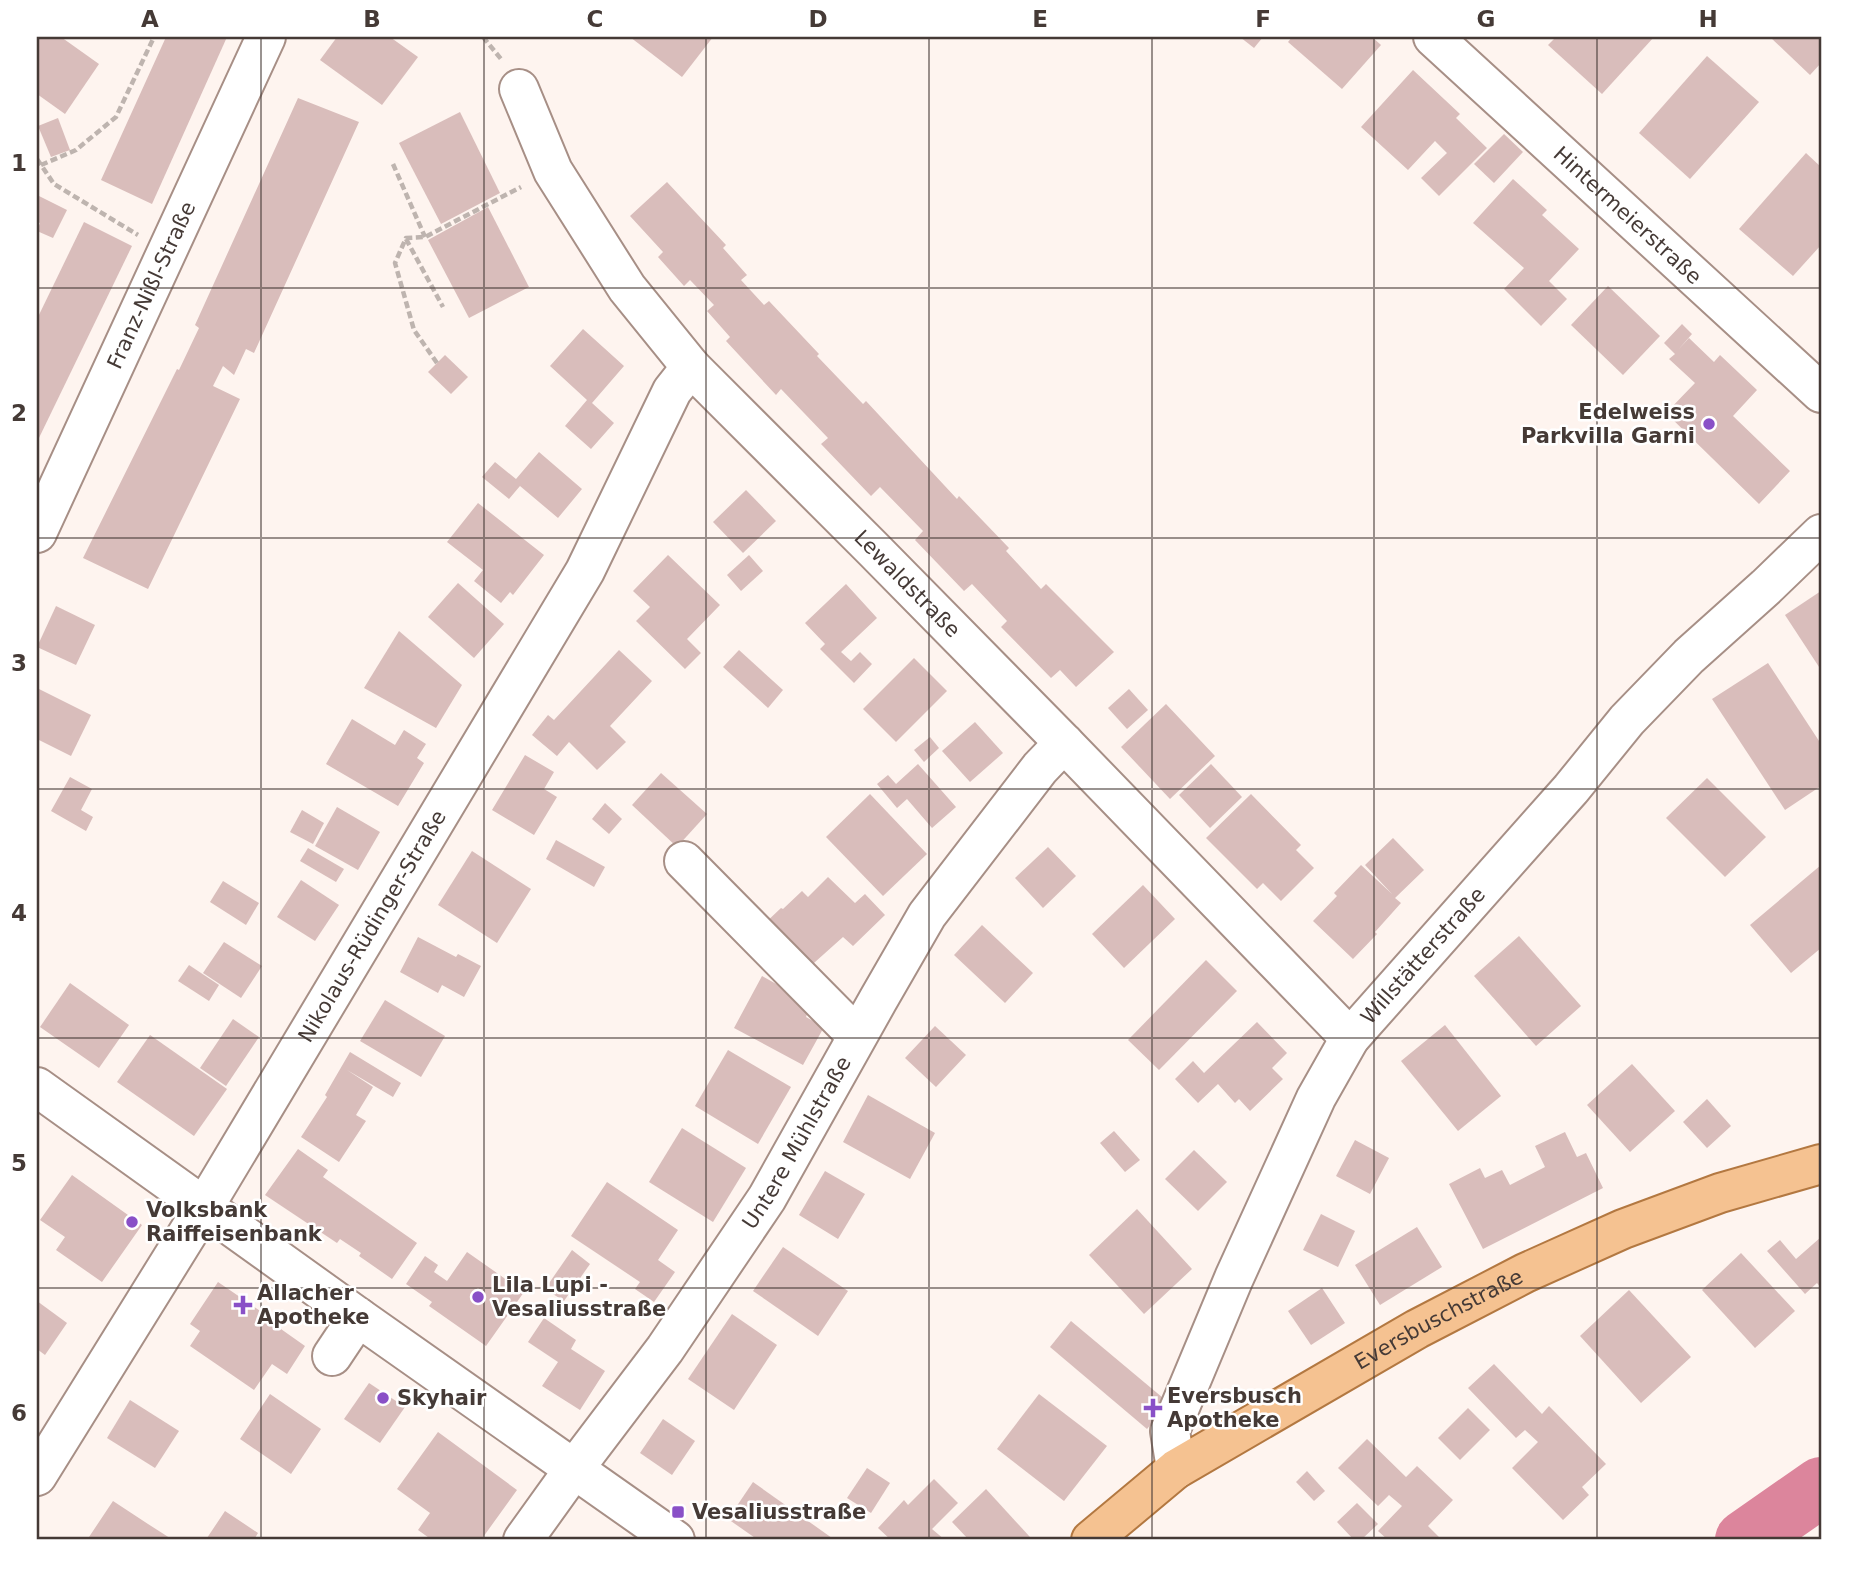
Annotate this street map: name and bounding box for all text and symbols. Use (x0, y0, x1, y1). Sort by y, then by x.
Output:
text: A (141, 6, 159, 32)
text: B (363, 6, 381, 32)
text: C (587, 6, 603, 32)
text: D (808, 6, 828, 32)
text: E (1032, 6, 1048, 32)
text: F (1255, 6, 1271, 32)
text: G (1477, 6, 1495, 32)
text: H (1698, 6, 1718, 32)
street label: Hintermeierstraße (1549, 142, 1706, 289)
text: 1 (11, 150, 27, 176)
street label: Franz-Nißl-Straße (103, 198, 200, 373)
text: 2 (11, 400, 27, 426)
place label: Edelweiss Parkvilla Garni (1521, 400, 1695, 448)
marker: Edelweiss Parkvilla Garni (1701, 416, 1717, 432)
street label: Lewaldstraße (849, 525, 965, 642)
text: 3 (11, 650, 27, 676)
street label: Nikolaus-Rüdinger-Straße (294, 806, 451, 1047)
street label: Willstätterstraße (1356, 882, 1490, 1029)
text: 4 (11, 900, 27, 926)
street label: Untere Mühlstraße (738, 1052, 856, 1234)
text: 5 (11, 1150, 27, 1176)
place label: Volksbank Raiffeisenbank (146, 1198, 323, 1246)
marker: Volksbank Raiffeisenbank (124, 1214, 140, 1230)
street label: Eversbuschstraße (1350, 1264, 1527, 1375)
place label: Lila Lupi - Vesaliusstraße (492, 1273, 666, 1321)
place label: Allacher Apotheke (257, 1281, 370, 1329)
marker: Lila Lupi - Vesaliusstraße (470, 1289, 486, 1305)
marker: Allacher Apotheke (235, 1297, 251, 1313)
place label: Eversbusch Apotheke (1167, 1384, 1302, 1432)
place label: Skyhair (397, 1386, 487, 1410)
marker: Skyhair (375, 1390, 391, 1406)
text: 6 (11, 1400, 27, 1426)
marker: Eversbusch Apotheke (1145, 1400, 1161, 1416)
place label: Vesaliusstraße (692, 1500, 866, 1524)
marker: Vesaliusstraße (670, 1504, 686, 1520)

